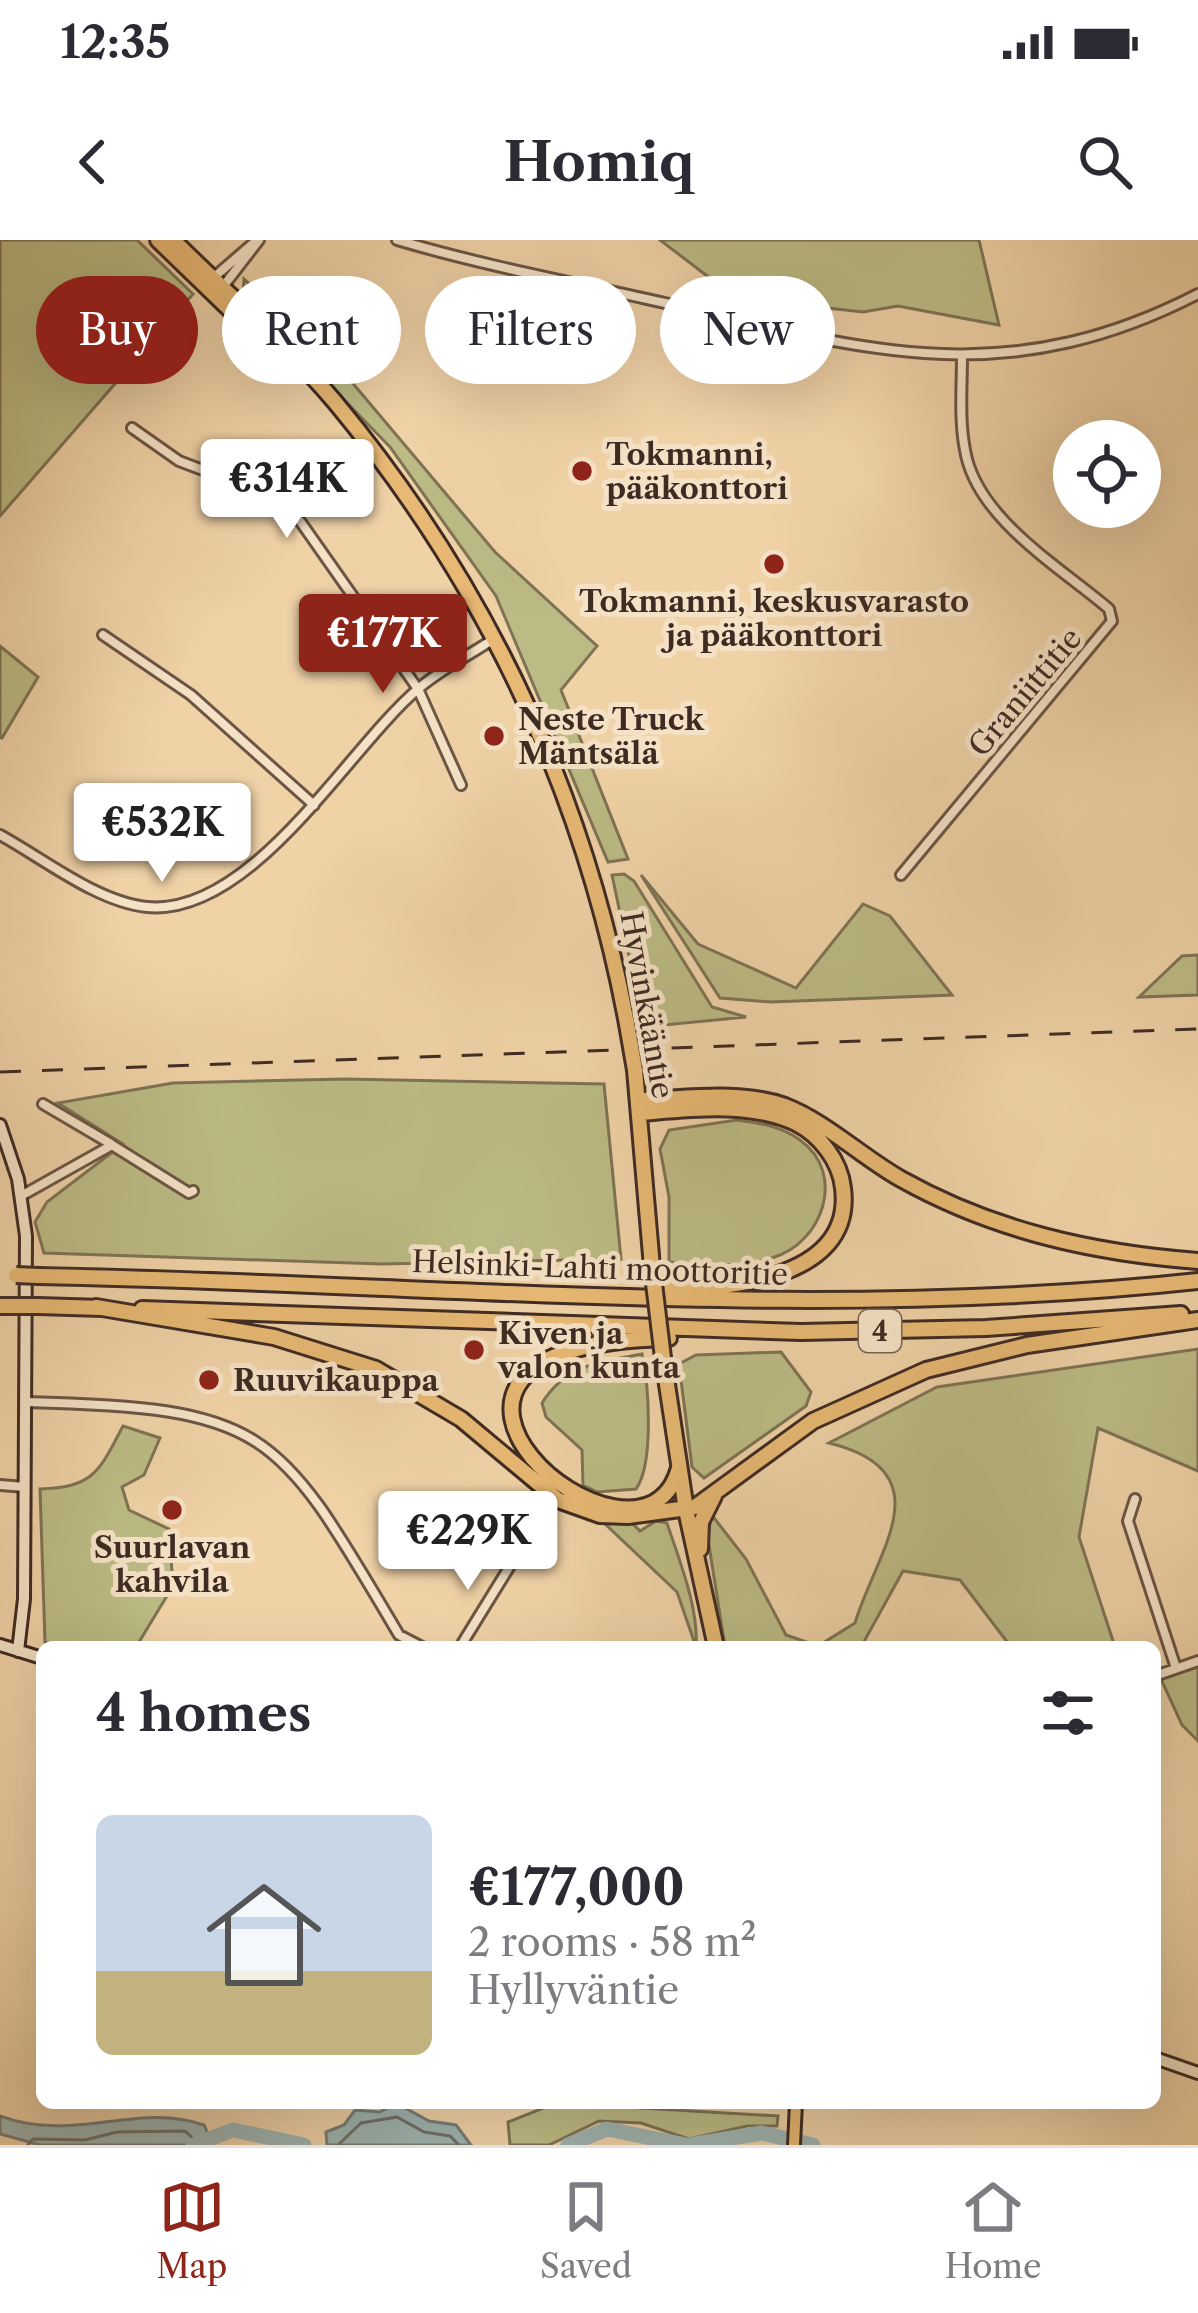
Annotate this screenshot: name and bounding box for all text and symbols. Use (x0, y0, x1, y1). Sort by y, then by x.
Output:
text: 12:35 (60, 14, 170, 70)
icon: back (60, 129, 126, 195)
text: Homiq (504, 129, 694, 195)
icon: search (1072, 129, 1138, 195)
chip: Buy (36, 276, 198, 384)
chip: Rent (222, 276, 401, 384)
chip: Filters (425, 276, 636, 384)
chip: New (660, 276, 835, 384)
map controls (1053, 420, 1161, 528)
button: locate (1053, 420, 1161, 528)
place label: Tokmanni, pääkonttori (606, 436, 788, 507)
pin: €314K (203, 439, 371, 541)
text: €314K (228, 454, 346, 502)
marker: Tokmanni, pääkonttori (569, 458, 595, 484)
marker: Tokmanni, keskusvarasto ja pääkonttori (761, 551, 787, 577)
place label: Tokmanni, keskusvarasto ja pääkonttori (579, 583, 969, 654)
pin: €177K (299, 594, 467, 696)
text: €177K (326, 609, 440, 657)
street label: Graniittitie (961, 620, 1089, 764)
place label: Neste Truck Mäntsälä (518, 701, 705, 772)
marker: Neste Truck Mäntsälä (481, 723, 507, 749)
pin: €532K (78, 783, 246, 885)
text: €532K (101, 798, 223, 846)
street label: Hyvinkääntie (612, 908, 682, 1102)
street label: Helsinki-Lahti moottoritie (411, 1243, 789, 1293)
road number: 4 (859, 1310, 901, 1352)
place label: Kiven ja valon kunta (497, 1315, 681, 1386)
marker: Kiven ja valon kunta (461, 1337, 487, 1363)
place label: Ruuvikauppa (233, 1362, 439, 1399)
marker: Ruuvikauppa (196, 1367, 222, 1393)
pin: €229K (384, 1491, 552, 1593)
marker: Suurlavan kahvila (159, 1497, 185, 1523)
text: €229K (405, 1506, 531, 1554)
place label: Suurlavan kahvila (94, 1529, 251, 1600)
icon: filters (1035, 1680, 1101, 1746)
text: 4 homes (96, 1682, 311, 1744)
text: €177,000 (468, 1856, 685, 1918)
icon: home (192, 1863, 336, 2007)
text: 2 rooms · 58 m² (468, 1918, 757, 1966)
text: Hyllyväntie (468, 1966, 679, 2014)
tab: Map (156, 2174, 227, 2287)
tab: Saved (540, 2174, 632, 2287)
tab: Home (945, 2174, 1042, 2287)

